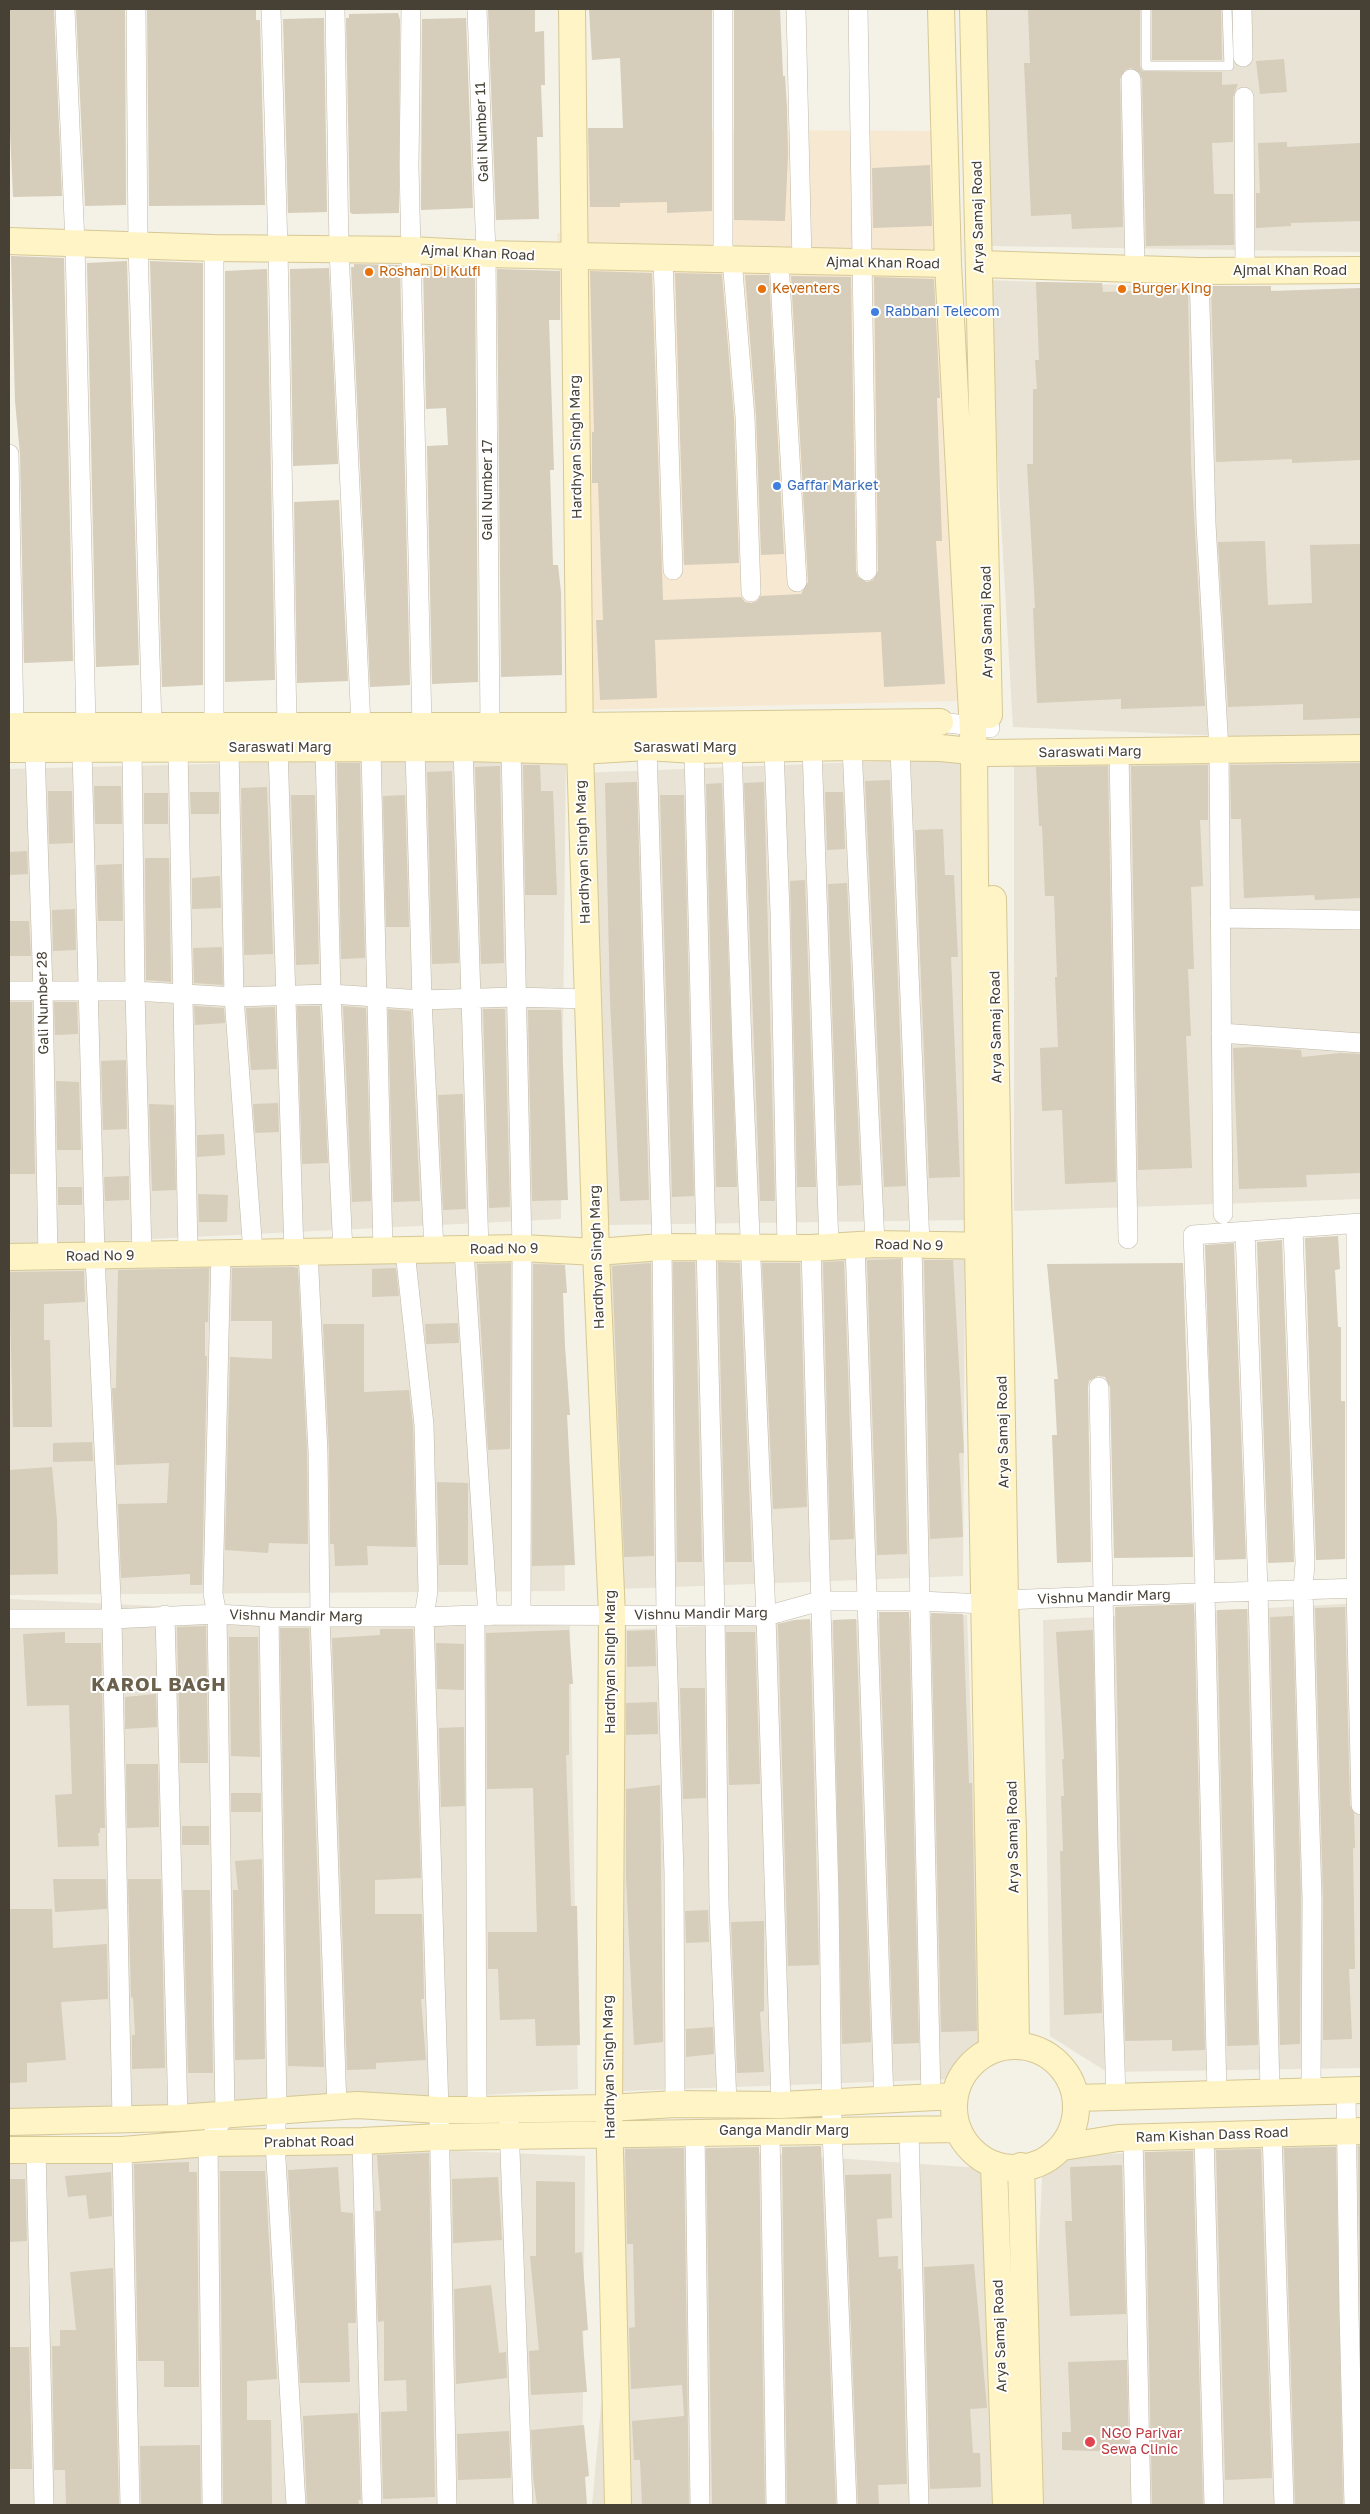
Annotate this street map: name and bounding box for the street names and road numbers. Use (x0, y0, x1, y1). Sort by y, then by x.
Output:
street label: Gali Number 11 (472, 82, 492, 182)
street label: Arya Samaj Road (969, 160, 987, 274)
street label: Ajmal Khan Road (421, 242, 535, 264)
street label: Ajmal Khan Road (826, 254, 940, 272)
street label: Ajmal Khan Road (1233, 263, 1347, 279)
street label: Hardhyan Singh Marg (566, 375, 586, 519)
street label: Gali Number 17 (480, 440, 496, 540)
street label: Arya Samaj Road (978, 565, 996, 679)
street label: Saraswati Marg (228, 740, 332, 756)
street label: Saraswati Marg (633, 740, 737, 756)
street label: Saraswati Marg (1038, 743, 1142, 761)
street label: Hardhyan Singh Marg (572, 780, 594, 924)
street label: Gali Number 28 (34, 951, 52, 1055)
street label: Arya Samaj Road (987, 970, 1005, 1084)
street label: Hardhyan Singh Marg (586, 1185, 608, 1329)
street label: Road No 9 (874, 1236, 944, 1254)
street label: Road No 9 (469, 1240, 539, 1258)
street label: Road No 9 (65, 1247, 135, 1265)
street label: Arya Samaj Road (994, 1375, 1012, 1489)
street label: Vishnu Mandir Marg (1037, 1586, 1171, 1608)
street label: Hardhyan Singh Marg (603, 1590, 619, 1734)
street label: Vishnu Mandir Marg (634, 1604, 768, 1624)
street label: Vishnu Mandir Marg (229, 1606, 363, 1626)
street label: Arya Samaj Road (1004, 1780, 1022, 1894)
street label: Hardhyan Singh Marg (599, 1995, 619, 2139)
street label: Ganga Mandir Marg (719, 2123, 849, 2139)
street label: Ram Kishan Dass Road (1135, 2124, 1289, 2146)
street label: Prabhat Road (263, 2133, 355, 2151)
street label: Arya Samaj Road (990, 2279, 1010, 2393)

